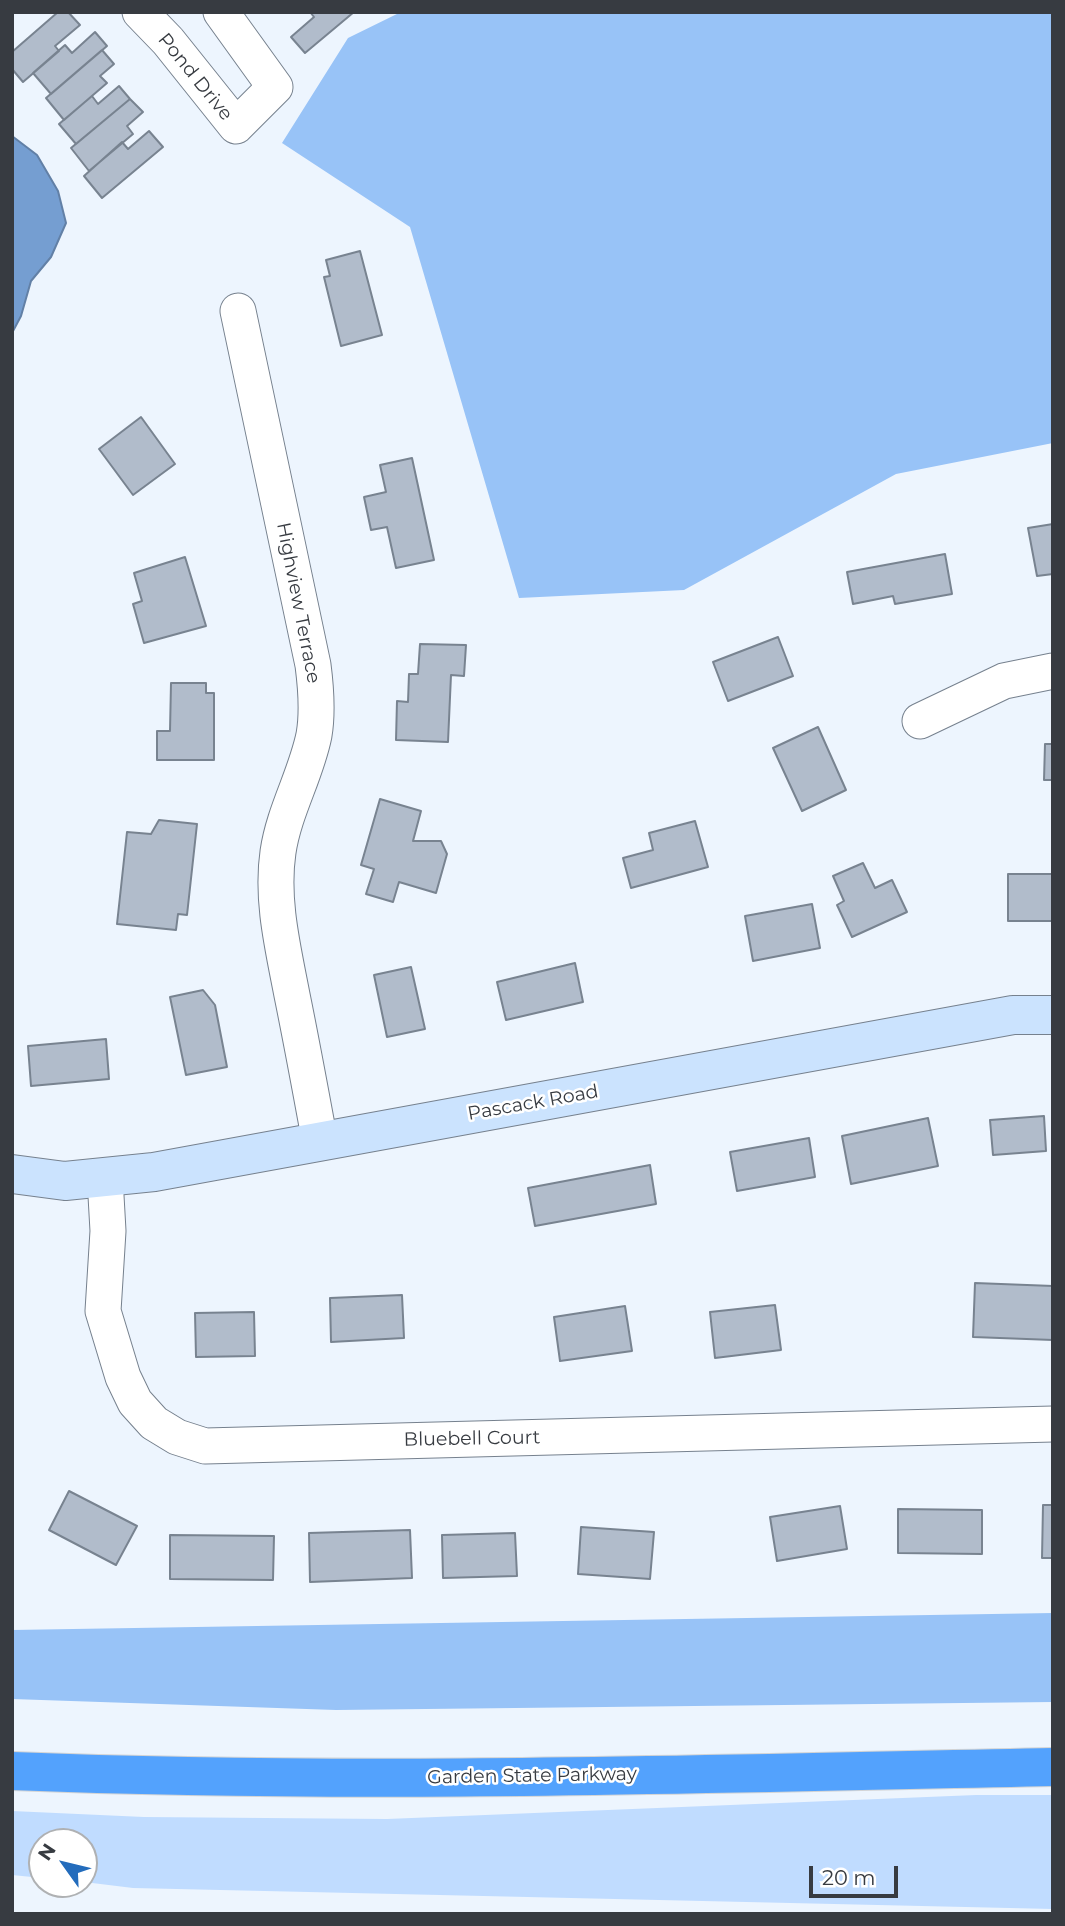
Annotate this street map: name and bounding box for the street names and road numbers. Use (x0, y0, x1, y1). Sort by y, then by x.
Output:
street label: Pond Drive (153, 29, 237, 125)
street label: Highview Terrace (271, 521, 325, 685)
street label: Pascack Road (466, 1080, 600, 1126)
street label: Bluebell Court (404, 1426, 540, 1452)
street label: Garden State Parkway (427, 1763, 637, 1789)

